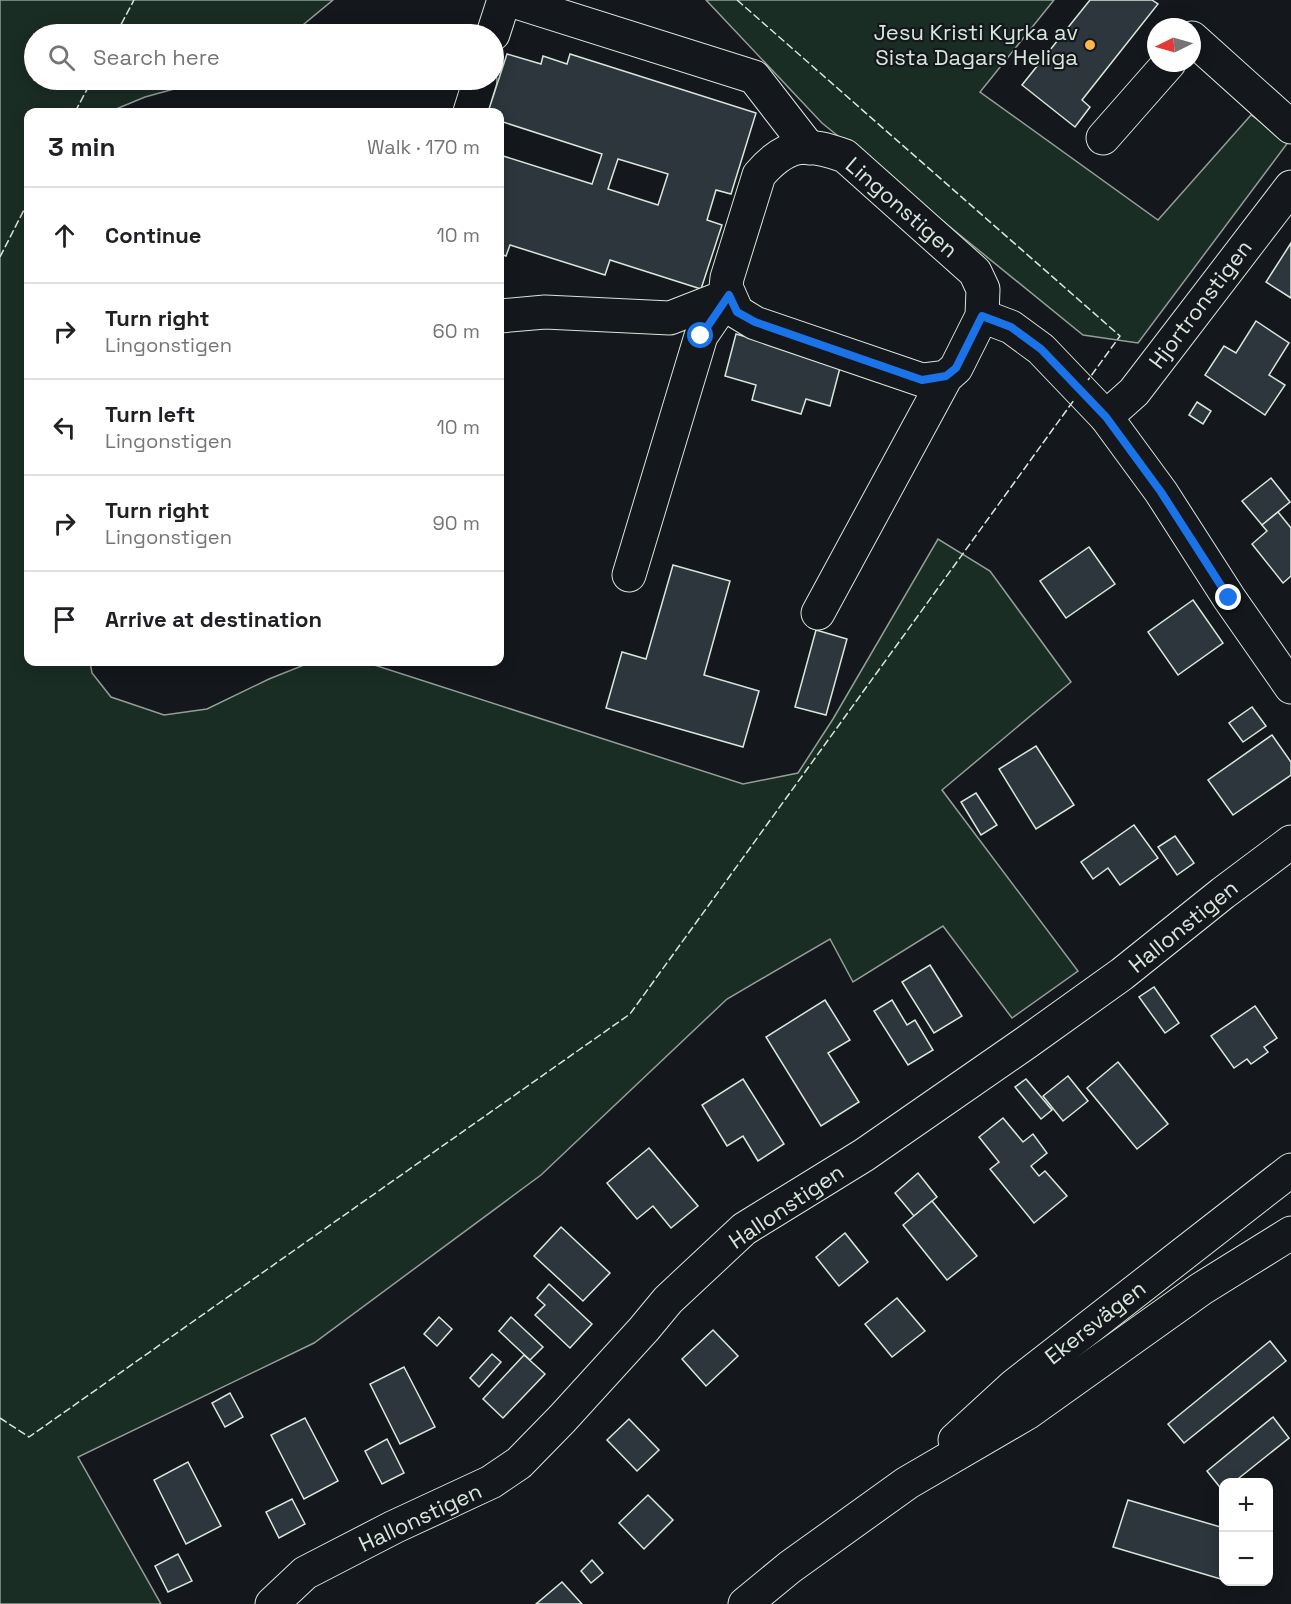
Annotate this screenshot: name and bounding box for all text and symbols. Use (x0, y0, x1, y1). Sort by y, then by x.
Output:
place label: Jesu Kristi Kyrka av Sista Dagars Heliga (873, 18, 1078, 71)
north arrow (1147, 18, 1201, 72)
search box (24, 24, 504, 90)
marker: Jesu Kristi Kyrka av Sista Dagars Heliga (1083, 38, 1097, 52)
icon: search (45, 41, 78, 74)
text: Search here (93, 43, 220, 71)
text: 3 min (48, 130, 116, 164)
text: Walk · 170 m (367, 134, 480, 160)
street label: Lingonstigen (840, 151, 964, 263)
icon: ahead (48, 219, 81, 252)
text: Continue (105, 221, 201, 249)
text: 10 m (436, 222, 480, 248)
street label: Hjortronstigen (1142, 234, 1258, 374)
text: Turn right (105, 304, 210, 332)
icon: right (48, 315, 81, 348)
text: 60 m (433, 318, 480, 344)
route start (687, 322, 713, 348)
text: Lingonstigen (105, 332, 232, 358)
text: Turn left (105, 400, 195, 428)
icon: left (48, 411, 81, 444)
text: 10 m (436, 414, 480, 440)
text: Lingonstigen (105, 428, 232, 454)
text: Turn right (105, 496, 210, 524)
icon: right (48, 507, 81, 540)
text: 90 m (433, 510, 480, 536)
text: Lingonstigen (105, 524, 232, 550)
route end (1215, 584, 1241, 610)
icon: arrive (48, 603, 81, 636)
text: Arrive at destination (105, 605, 322, 633)
street label: Hallonstigen (1123, 873, 1243, 979)
street label: Hallonstigen (723, 1157, 849, 1255)
street label: Ekersvägen (1039, 1274, 1151, 1370)
street label: Hallonstigen (354, 1476, 486, 1558)
map controls (1219, 1478, 1273, 1586)
button: + (1219, 1478, 1273, 1532)
button: − (1219, 1532, 1273, 1586)

